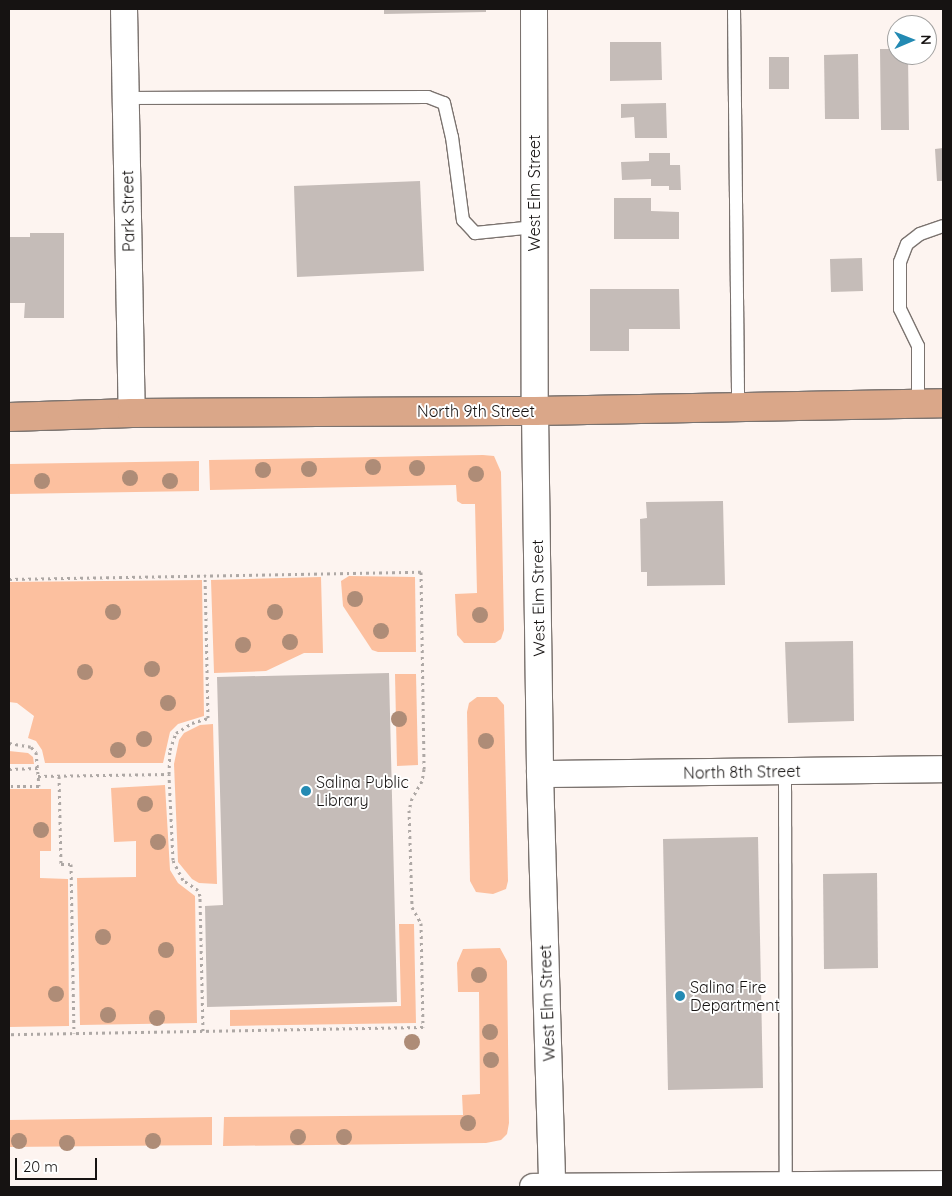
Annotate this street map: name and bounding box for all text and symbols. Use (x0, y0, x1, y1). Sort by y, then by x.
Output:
north arrow (887, 15, 937, 65)
text: N (917, 34, 935, 45)
street label: West Elm Street (524, 134, 544, 252)
street label: Park Street (118, 170, 138, 252)
street label: North 9th Street (417, 401, 535, 421)
street label: West Elm Street (527, 539, 549, 657)
street label: North 8th Street (683, 761, 801, 783)
place label: Salina Public Library (316, 772, 409, 810)
marker: Salina Public Library (300, 785, 312, 797)
street label: West Elm Street (535, 944, 559, 1062)
place label: Salina Fire Department (690, 977, 780, 1015)
marker: Salina Fire Department (674, 990, 686, 1002)
scale bar (18, 1148, 100, 1180)
text: 20 m (23, 1157, 58, 1176)

